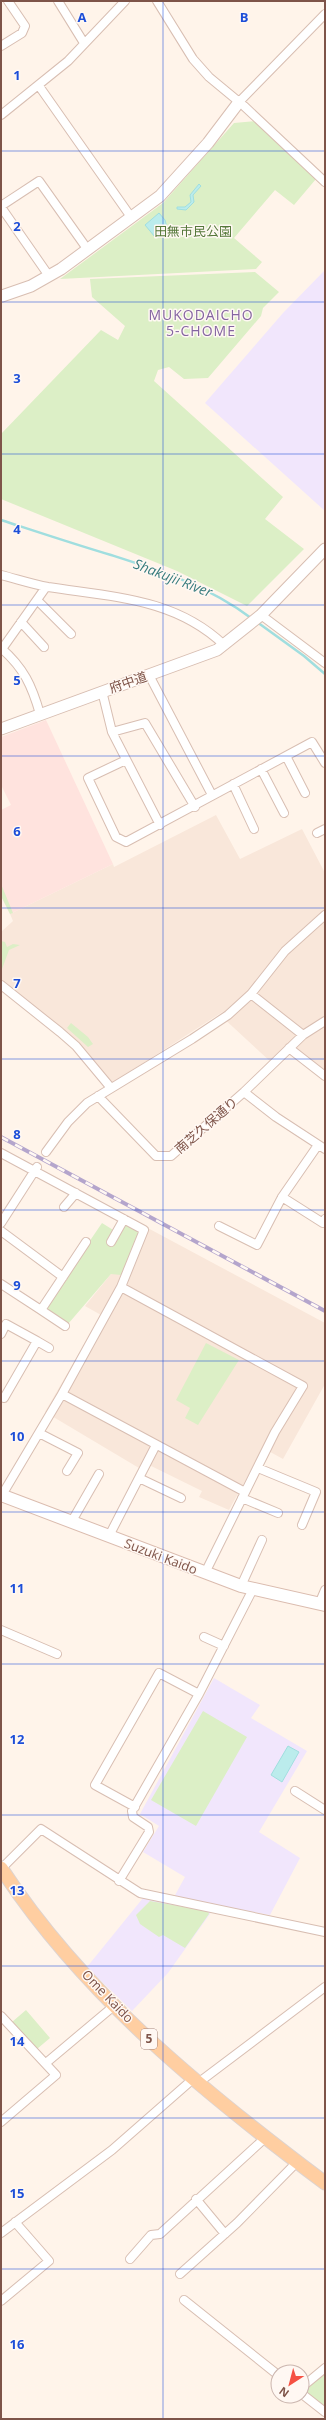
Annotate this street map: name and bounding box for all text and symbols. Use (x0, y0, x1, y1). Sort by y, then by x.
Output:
text: A (78, 8, 87, 26)
text: B (240, 8, 249, 26)
text: 1 (13, 66, 21, 84)
text: 2 (13, 217, 21, 235)
park label: 田無市民公園 (154, 222, 232, 240)
district label: MUKODAICHO 5-CHOME (148, 305, 254, 340)
text: 3 (13, 369, 21, 387)
text: 4 (13, 520, 21, 538)
water label: Shakujii River (131, 554, 216, 601)
street label: 府中道 (107, 667, 149, 697)
text: 5 (13, 671, 21, 689)
text: 6 (13, 822, 21, 840)
text: 7 (13, 974, 21, 992)
street label: 南芝久保通り (171, 1093, 241, 1157)
text: 8 (13, 1125, 21, 1143)
text: 9 (13, 1276, 21, 1294)
text: 10 (10, 1427, 24, 1445)
street label: Suzuki Kaido (122, 1534, 200, 1578)
text: 11 (10, 1579, 24, 1597)
text: 12 (10, 1730, 25, 1748)
text: 13 (10, 1881, 24, 1899)
street label: Ome Kaido (78, 1966, 138, 2026)
road number: 5 (141, 2029, 157, 2049)
text: 14 (10, 2032, 25, 2050)
text: 15 (10, 2184, 24, 2202)
text: 16 (10, 2335, 25, 2353)
north arrow (270, 2364, 310, 2404)
text: N (276, 2384, 292, 2401)

